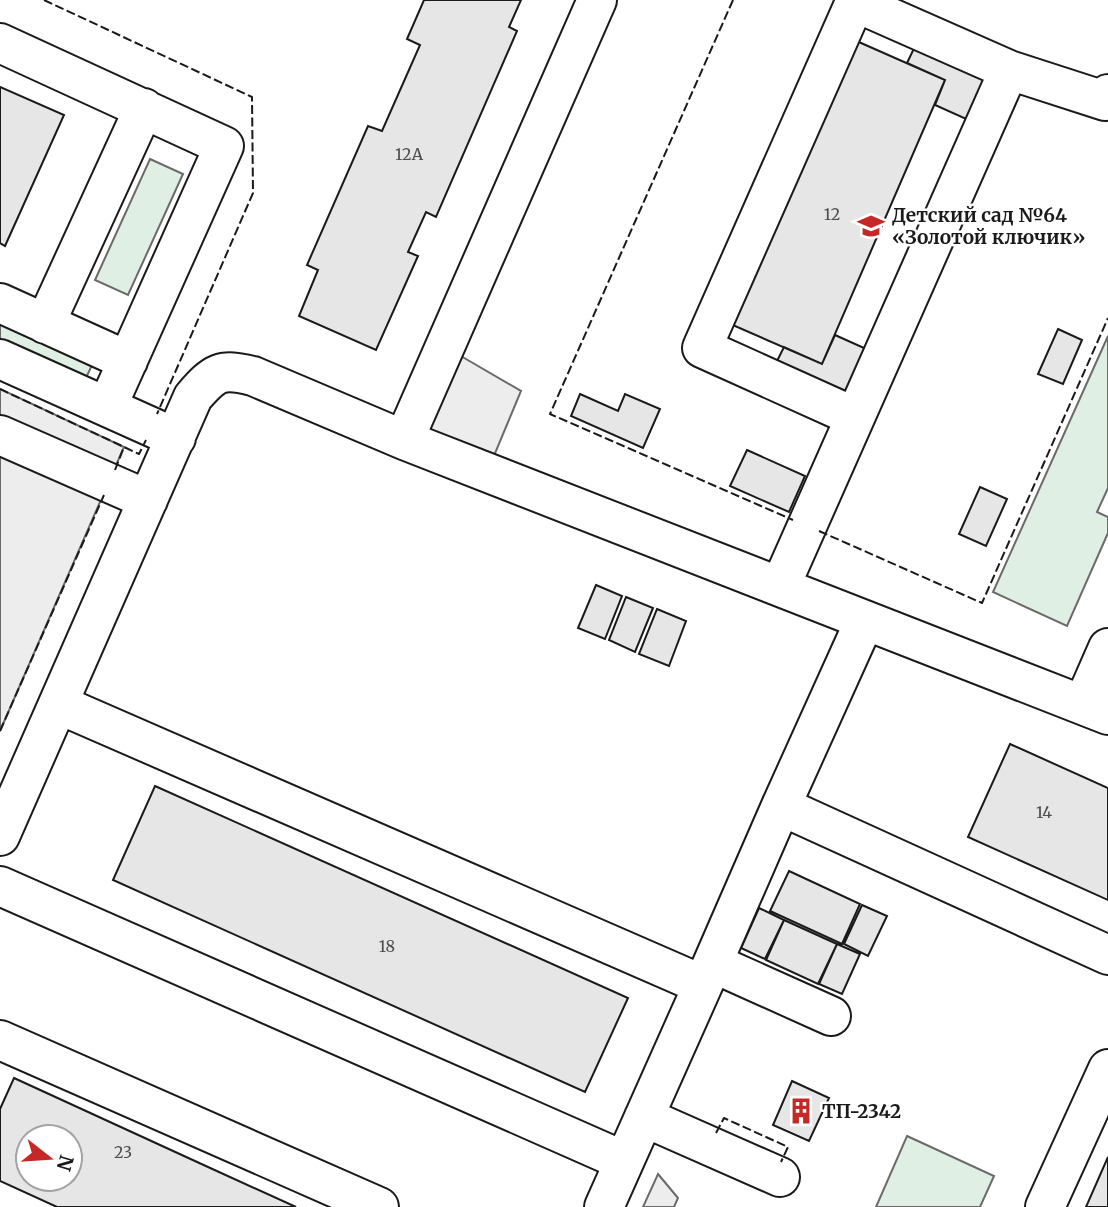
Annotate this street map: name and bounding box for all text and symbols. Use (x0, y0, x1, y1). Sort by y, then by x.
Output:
house number: 12А (395, 144, 424, 164)
place label: Детский сад №64 «Золотой ключик» (892, 203, 1085, 249)
house number: 12 (824, 204, 840, 224)
school or university icon: Детский сад №64 «Золотой ключик» (856, 211, 886, 241)
house number: 14 (1036, 802, 1052, 822)
house number: 18 (379, 936, 395, 956)
building icon: ТП-2342 (786, 1096, 816, 1126)
place label: ТП-2342 (822, 1099, 901, 1123)
north arrow (14, 1123, 84, 1193)
house number: 23 (114, 1142, 132, 1162)
text: N (52, 1152, 79, 1174)

